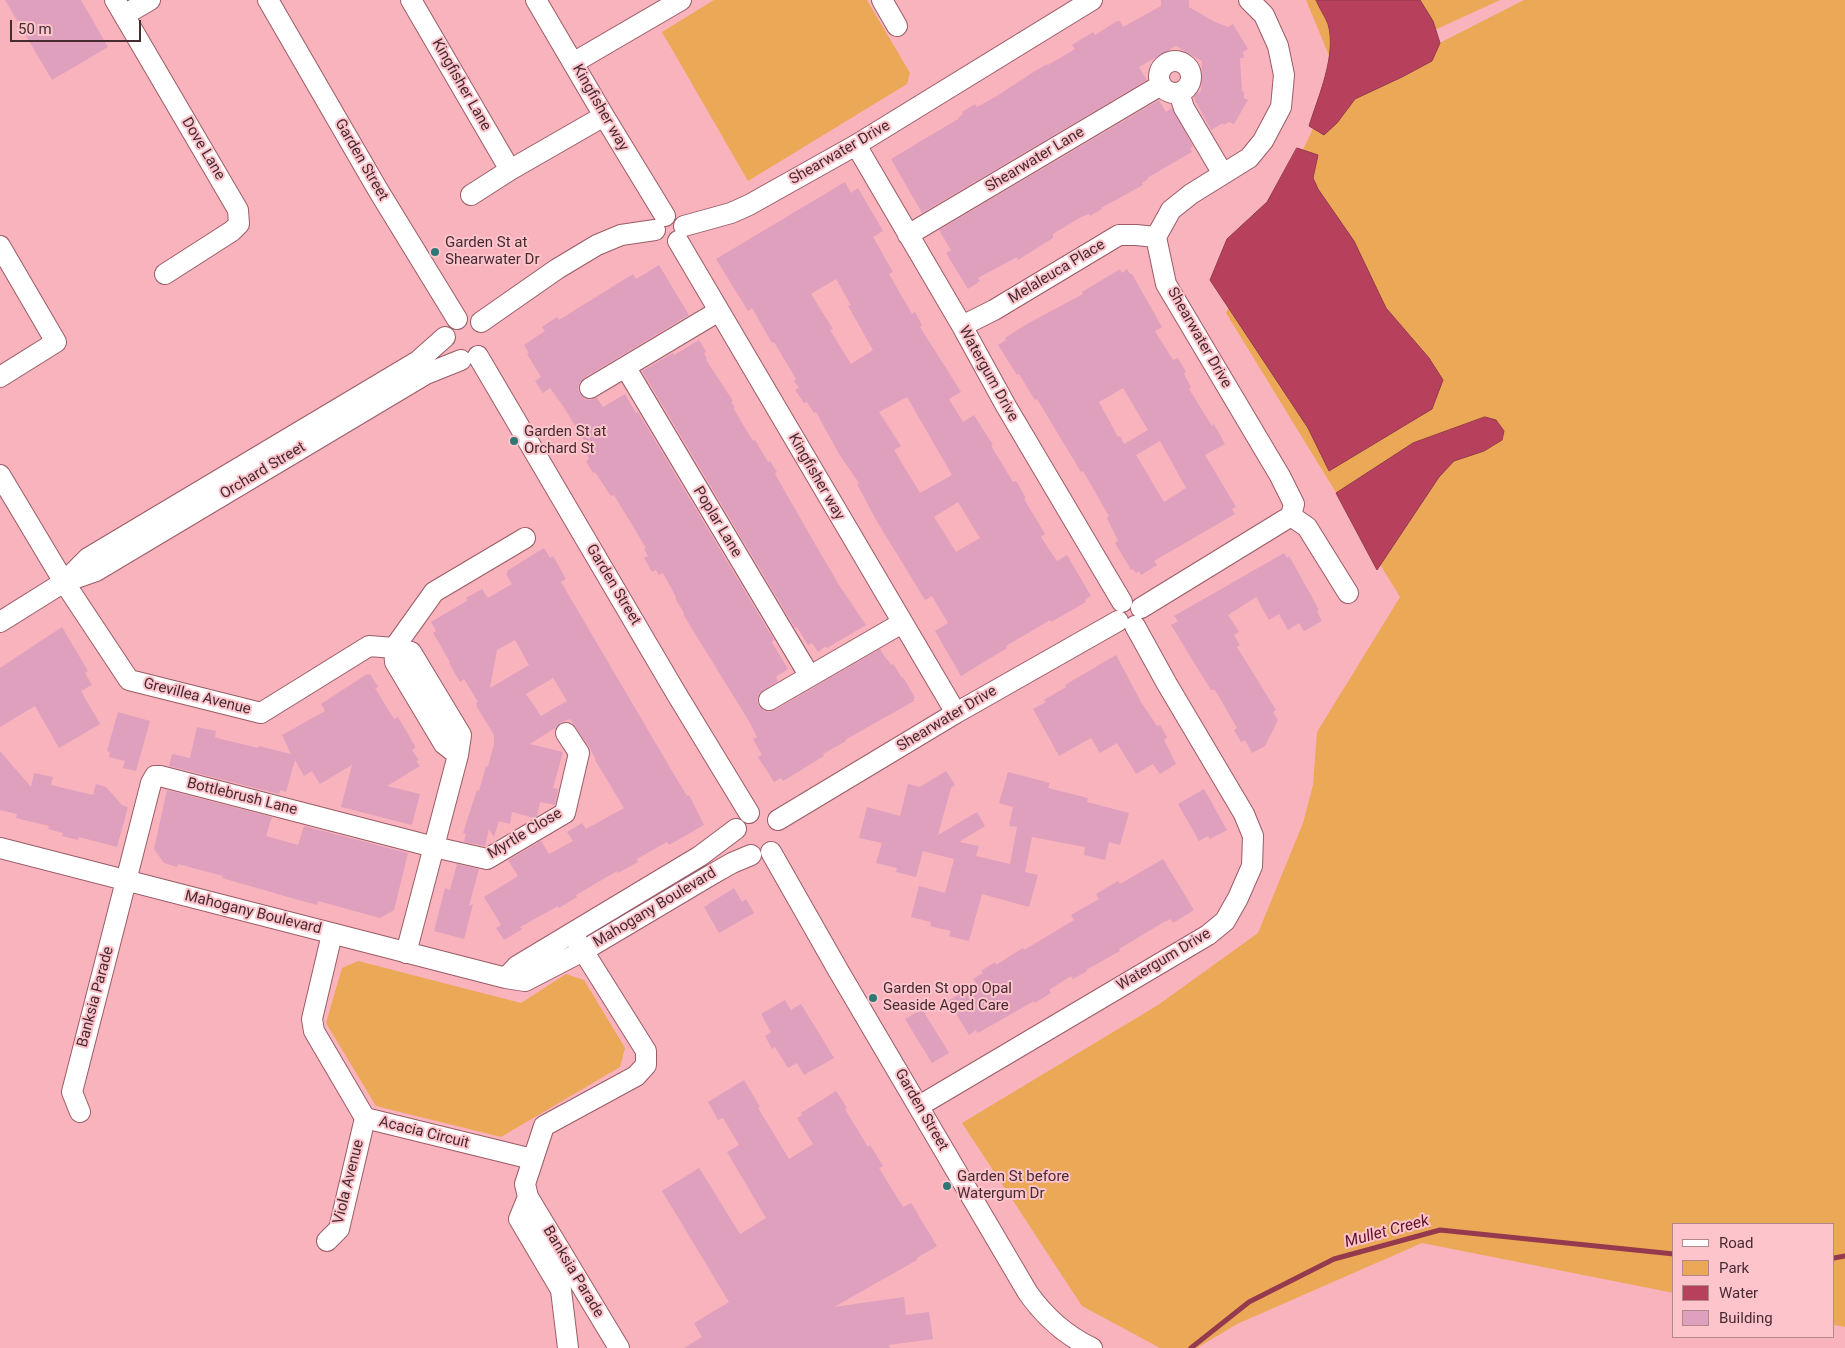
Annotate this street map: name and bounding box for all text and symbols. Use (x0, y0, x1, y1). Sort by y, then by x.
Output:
scale bar (12, 10, 144, 42)
text: 50 m (18, 20, 52, 38)
street label: Kingfisher Lane (427, 36, 495, 134)
street label: Kingfisher way (568, 61, 632, 155)
street label: Dove Lane (177, 115, 229, 183)
street label: Garden Street (330, 116, 392, 204)
street label: Shearwater Drive (786, 117, 894, 189)
street label: Shearwater Lane (982, 123, 1088, 197)
place label: Garden St at Shearwater Dr (445, 234, 540, 269)
street label: Melaleuca Place (1005, 236, 1109, 308)
marker: Garden St at Shearwater Dr (429, 246, 441, 258)
street label: Shearwater Drive (1163, 284, 1235, 392)
street label: Watergum Drive (954, 323, 1022, 425)
place label: Garden St at Orchard St (524, 423, 606, 458)
street label: Kingfisher way (784, 430, 848, 524)
marker: Garden St at Orchard St (508, 435, 520, 447)
street label: Orchard Street (217, 439, 309, 503)
street label: Poplar Lane (689, 483, 745, 561)
street label: Garden Street (582, 541, 644, 629)
street label: Grevillea Avenue (141, 675, 253, 719)
street label: Shearwater Drive (894, 682, 1000, 756)
street label: Bottlebrush Lane (185, 775, 299, 819)
street label: Myrtle Close (485, 805, 565, 863)
street label: Mahogany Boulevard (590, 864, 720, 952)
street label: Mahogany Boulevard (183, 887, 323, 939)
street label: Watergum Drive (1114, 925, 1214, 995)
street label: Banksia Parade (74, 945, 118, 1049)
place label: Garden St opp Opal Seaside Aged Care (883, 980, 1012, 1015)
marker: Garden St opp Opal Seaside Aged Care (867, 992, 879, 1004)
street label: Garden Street (890, 1066, 952, 1154)
street label: Acacia Circuit (377, 1113, 471, 1153)
street label: Viola Avenue (330, 1138, 368, 1226)
place label: Garden St before Watergum Dr (957, 1168, 1069, 1203)
marker: Garden St before Watergum Dr (941, 1180, 953, 1192)
water label: Mullet Creek (1343, 1212, 1431, 1252)
street label: Banksia Parade (539, 1223, 607, 1321)
legend (1672, 1223, 1835, 1338)
text: Road (1719, 1234, 1753, 1252)
text: Park (1719, 1259, 1749, 1277)
text: Water (1719, 1284, 1758, 1302)
text: Building (1719, 1309, 1773, 1327)

